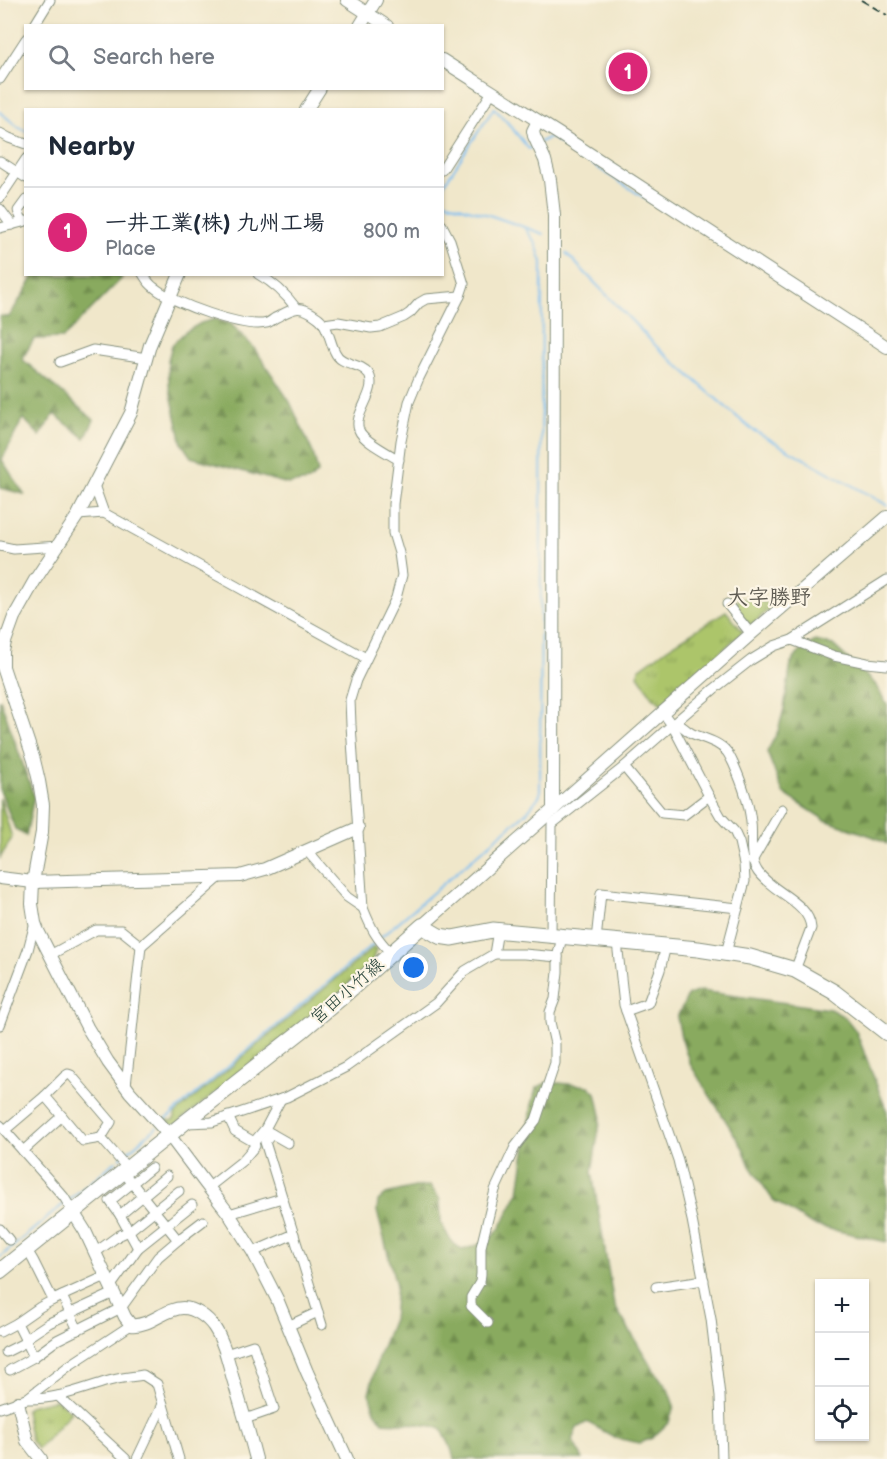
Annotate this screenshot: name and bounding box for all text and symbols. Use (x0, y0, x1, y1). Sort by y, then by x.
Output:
search box (24, 24, 444, 90)
icon: search (45, 41, 78, 74)
text: Search here (93, 44, 215, 71)
pin: 1 (608, 50, 648, 94)
text: Nearby (48, 132, 135, 163)
text: 一井工業(株) 九州工場 (105, 210, 324, 237)
text: 1 (63, 220, 72, 244)
text: 800 m (363, 220, 420, 244)
text: Place (105, 237, 156, 261)
district label: 大字勝野 (727, 585, 811, 610)
your location (399, 953, 428, 982)
street label: 宮田小竹線 (306, 954, 388, 1029)
map controls (815, 1279, 869, 1441)
button: + (815, 1279, 869, 1333)
button: − (815, 1333, 869, 1387)
button: locate (815, 1387, 869, 1441)

